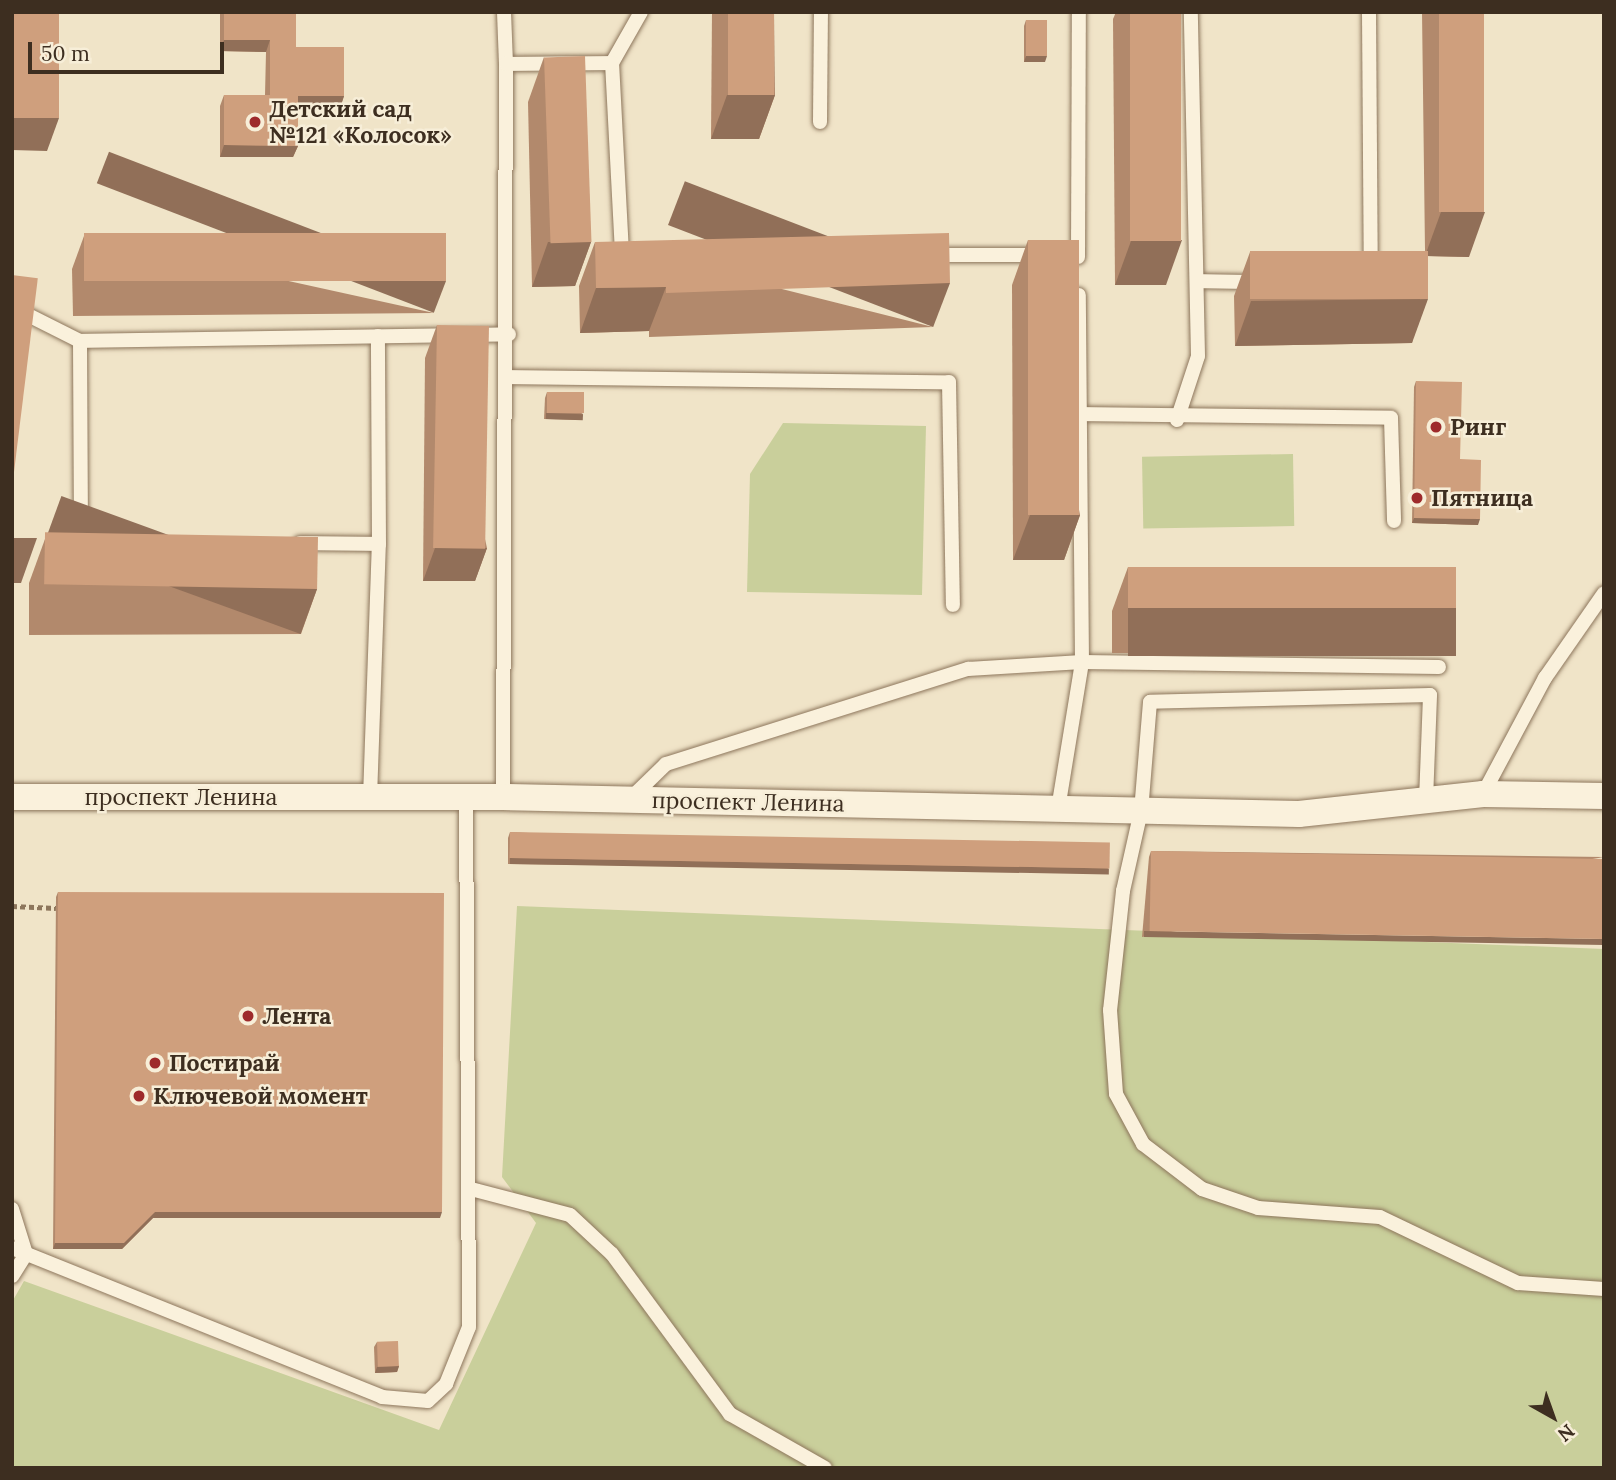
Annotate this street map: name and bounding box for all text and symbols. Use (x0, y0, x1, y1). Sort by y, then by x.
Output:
scale bar (32, 28, 228, 72)
text: 50 m (41, 40, 90, 67)
place label: Детский сад №121 «Колосок» (269, 95, 452, 149)
marker: Детский сад №121 «Колосок» (247, 114, 263, 130)
place label: Ринг (1450, 413, 1507, 441)
marker: Ринг (1428, 419, 1444, 435)
place label: Пятница (1431, 484, 1533, 512)
marker: Пятница (1409, 490, 1425, 506)
street label: проспект Ленина (85, 783, 277, 811)
street label: проспект Ленина (651, 787, 845, 817)
place label: Лента (262, 1002, 331, 1030)
marker: Лента (240, 1008, 256, 1024)
place label: Постирай (169, 1049, 280, 1077)
marker: Постирай (147, 1055, 163, 1071)
place label: Ключевой момент (153, 1082, 368, 1110)
marker: Ключевой момент (131, 1088, 147, 1104)
north arrow (1518, 1382, 1588, 1452)
text: N (1553, 1419, 1580, 1447)

